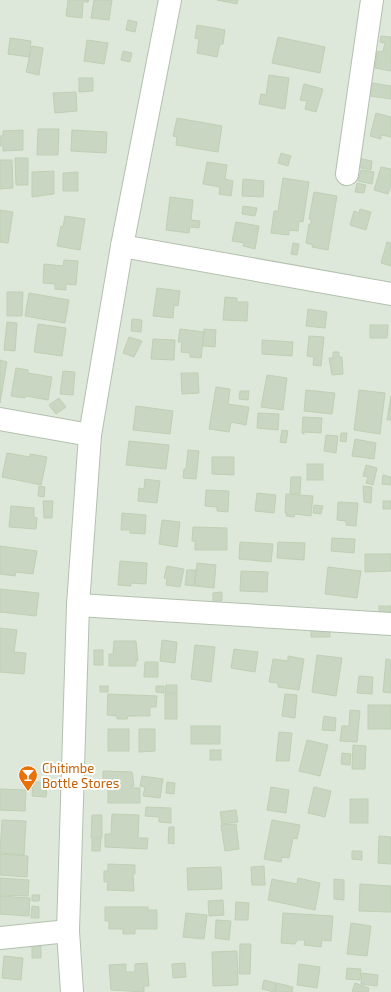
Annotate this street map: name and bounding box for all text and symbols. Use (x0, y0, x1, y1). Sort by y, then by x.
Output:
place label: Chitimbe Bottle Stores (42, 760, 119, 791)
bar icon: Chitimbe Bottle Stores (17, 764, 39, 792)

